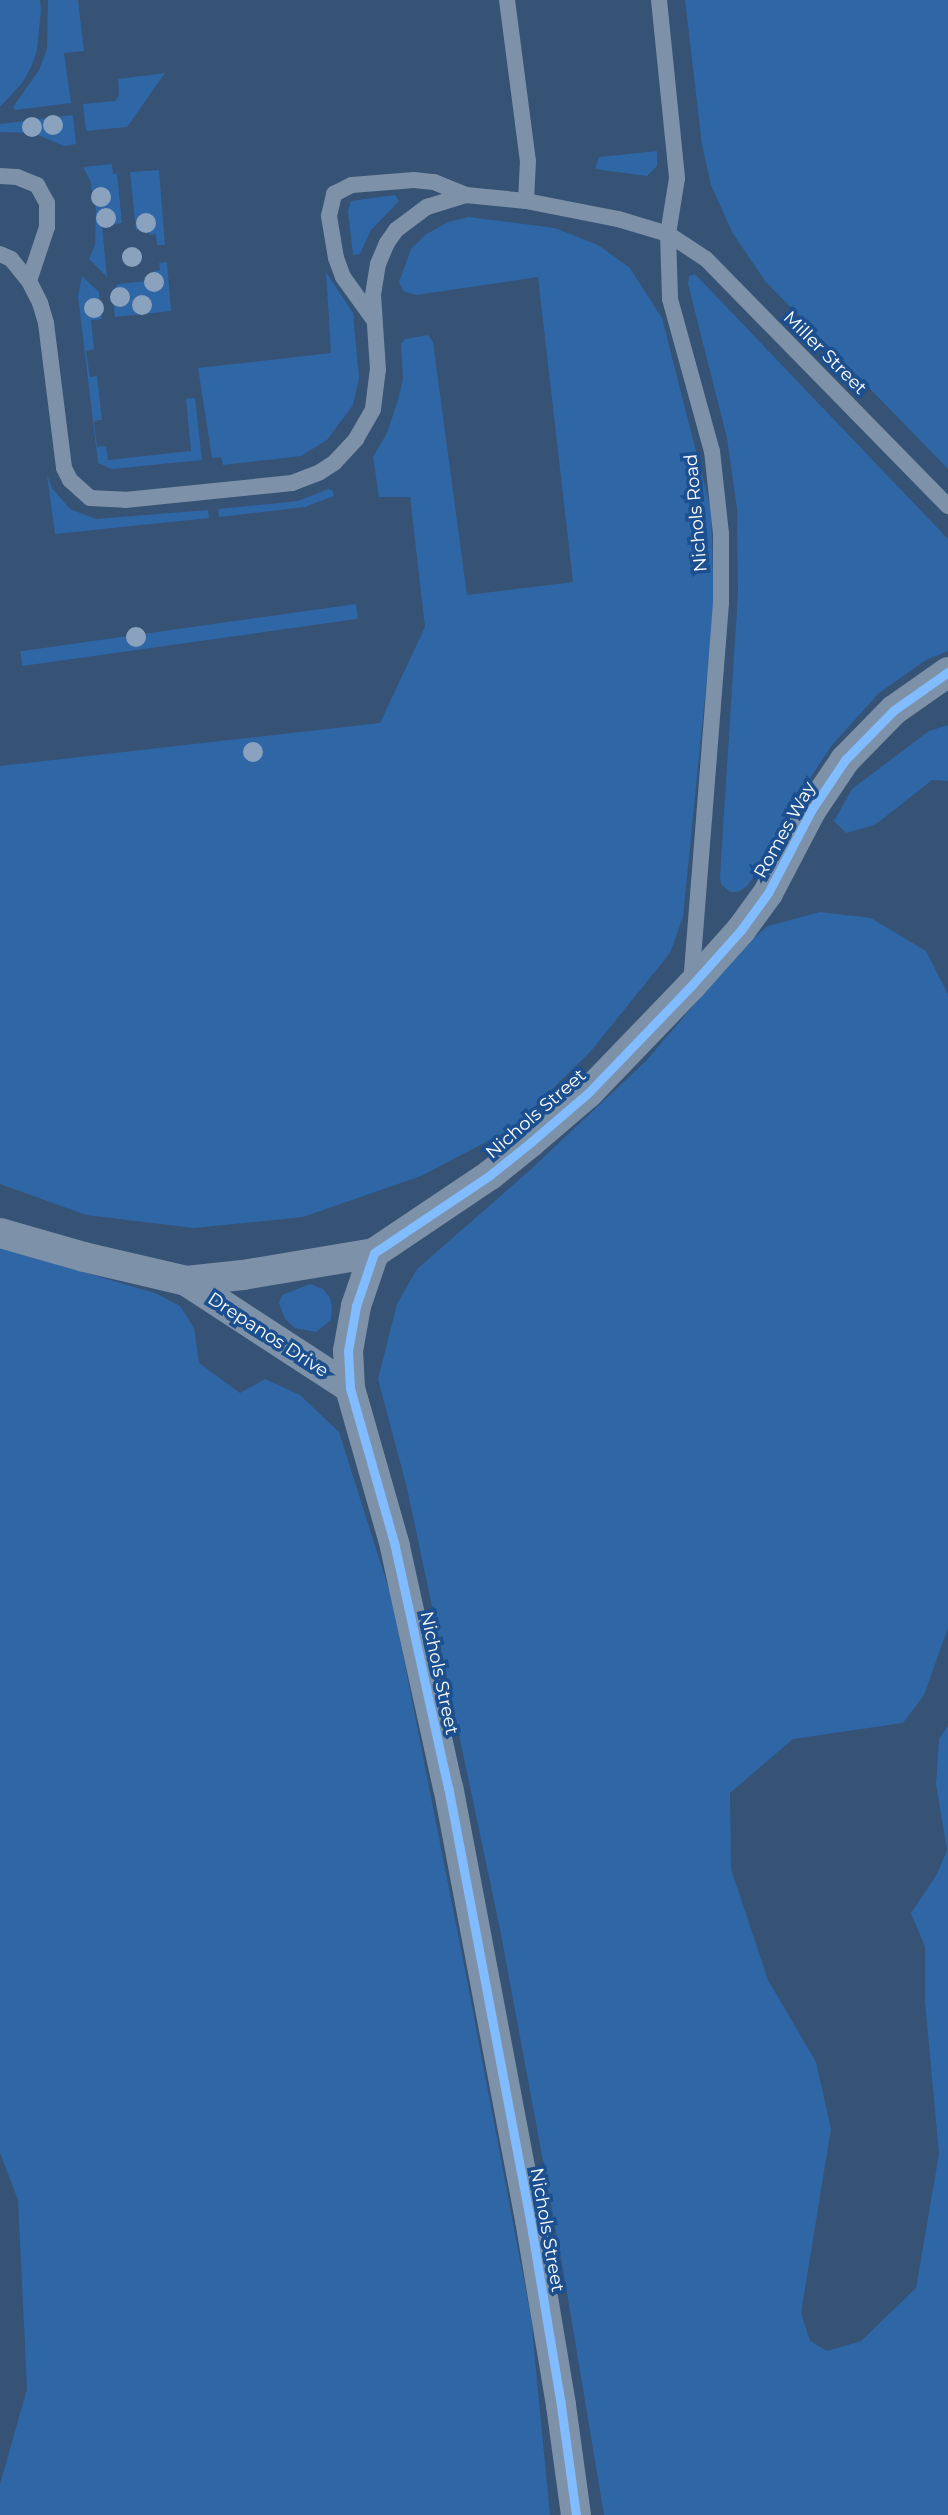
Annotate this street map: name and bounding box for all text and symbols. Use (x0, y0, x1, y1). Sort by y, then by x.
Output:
street label: Miller Street (779, 307, 871, 399)
street label: Nichols Road (680, 453, 712, 573)
street label: Romes Way (750, 778, 820, 882)
street label: Nichols Street (481, 1065, 591, 1163)
street label: Drepanos Drive (204, 1288, 332, 1382)
street label: Nichols Street (415, 1609, 463, 1737)
street label: Nichols Street (525, 2166, 569, 2294)

